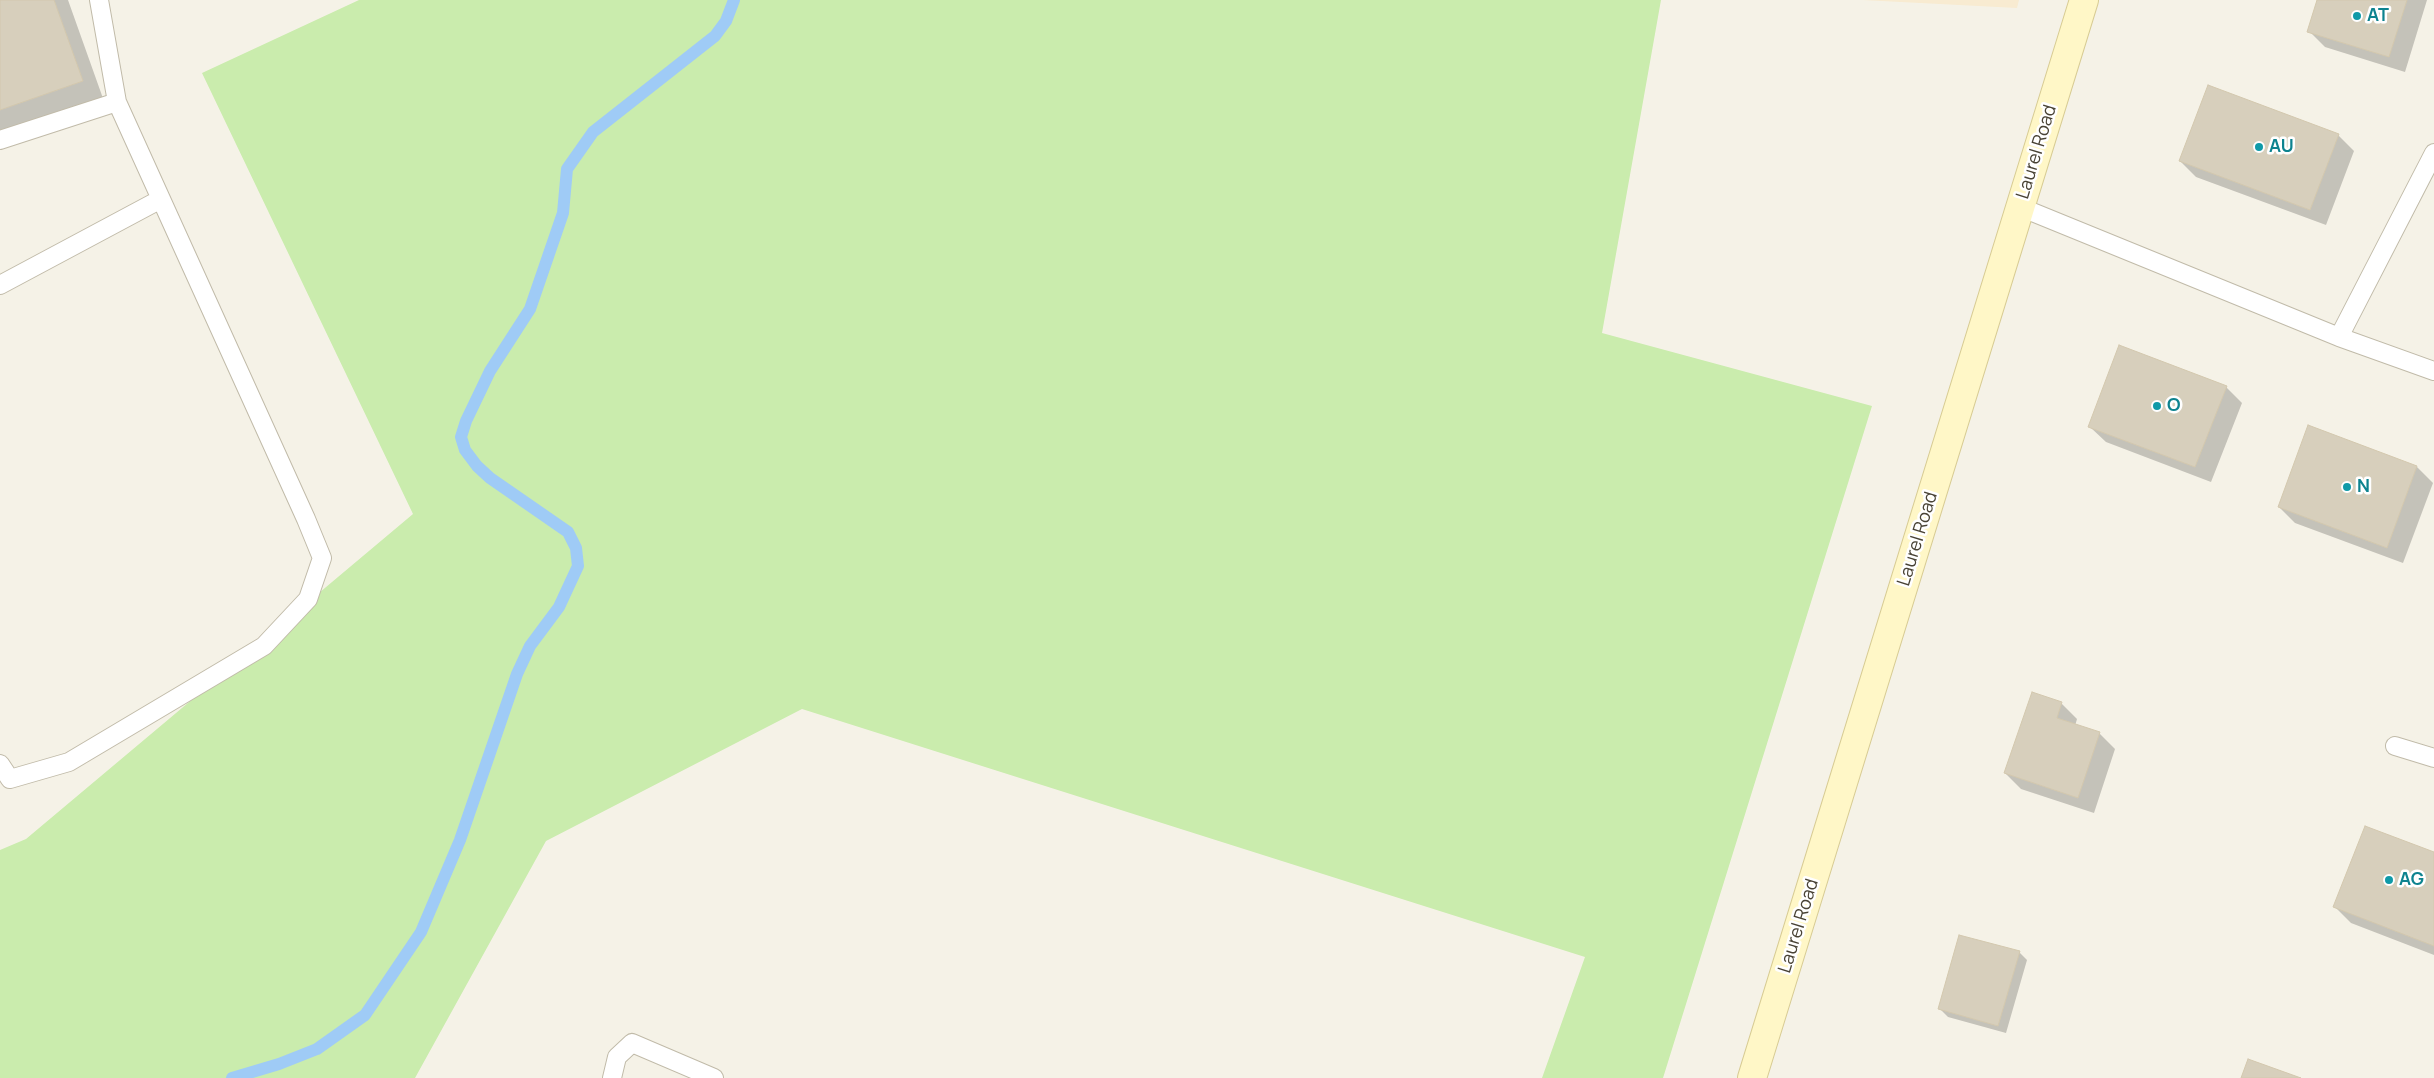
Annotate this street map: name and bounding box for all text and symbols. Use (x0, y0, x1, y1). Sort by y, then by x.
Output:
place label: AT (2367, 5, 2389, 27)
marker: AT (2351, 10, 2363, 22)
street label: Laurel Road (2012, 102, 2062, 202)
place label: AU (2269, 136, 2294, 158)
marker: AU (2253, 141, 2265, 153)
place label: O (2167, 395, 2180, 417)
marker: O (2151, 400, 2163, 412)
place label: N (2357, 476, 2370, 498)
marker: N (2341, 481, 2353, 493)
street label: Laurel Road (1893, 489, 1943, 589)
place label: AG (2399, 869, 2424, 891)
marker: AG (2383, 874, 2395, 886)
street label: Laurel Road (1774, 876, 1824, 976)

